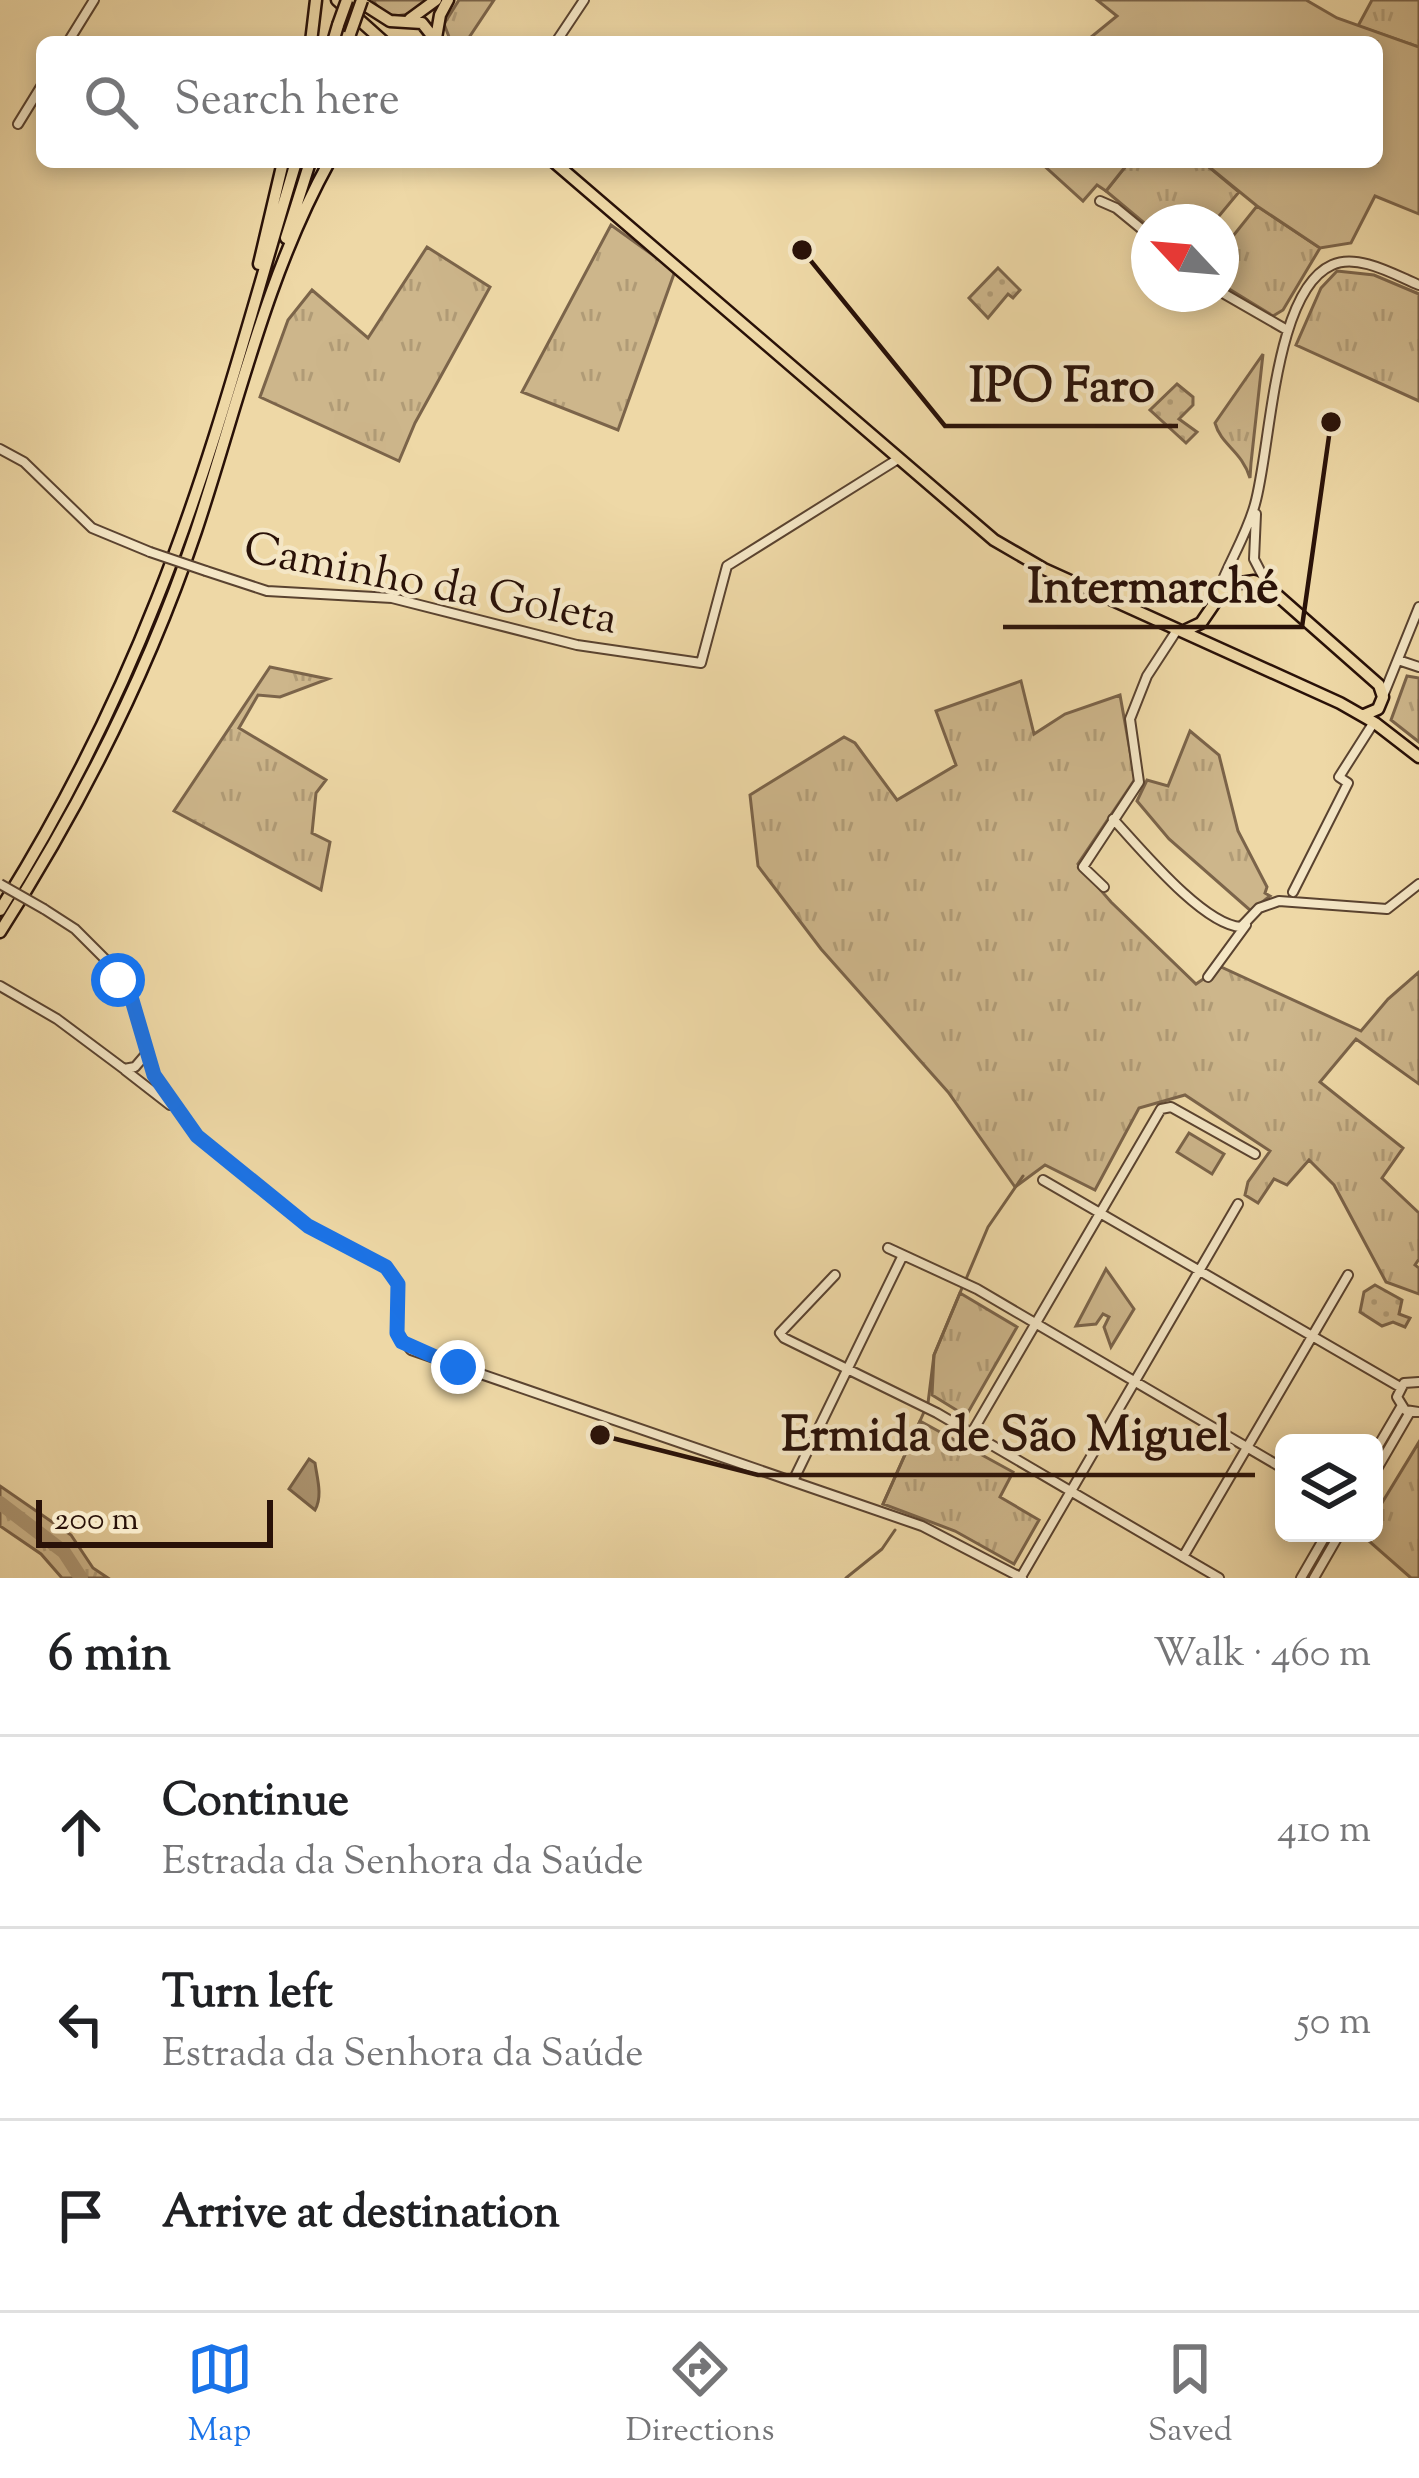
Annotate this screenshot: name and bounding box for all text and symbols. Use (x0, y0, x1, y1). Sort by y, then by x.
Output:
search box (36, 36, 1383, 168)
icon: search (78, 69, 144, 135)
text: Search here (174, 70, 400, 135)
north arrow (1131, 204, 1239, 312)
callout: IPO Faro (945, 342, 1178, 426)
text: IPO Faro (969, 355, 1155, 424)
street label: Caminho da Goleta (238, 518, 622, 654)
callout: Intermarché (1003, 543, 1302, 627)
text: Intermarché (1027, 556, 1279, 625)
route start (91, 953, 145, 1007)
route end (431, 1340, 485, 1394)
callout: Ermida de São Miguel (758, 1391, 1255, 1475)
text: Ermida de São Miguel (781, 1404, 1231, 1473)
map controls (1275, 1434, 1383, 1542)
button: layers (1275, 1434, 1383, 1542)
scale bar (36, 1494, 273, 1547)
text: 200 m (54, 1497, 139, 1545)
text: 6 min (48, 1620, 171, 1693)
text: Walk · 460 m (1153, 1628, 1371, 1684)
text: Continue (162, 1771, 349, 1836)
icon: ahead (48, 1799, 114, 1865)
text: 410 m (1277, 1804, 1371, 1860)
text: Estrada da Senhora da Saúde (162, 1836, 643, 1892)
text: Turn left (162, 1963, 333, 2028)
icon: left (48, 1991, 114, 2057)
text: 50 m (1296, 1996, 1371, 2052)
text: Estrada da Senhora da Saúde (162, 2028, 643, 2084)
icon: arrive (48, 2183, 114, 2249)
text: Arrive at destination (162, 2183, 560, 2248)
tab: Map (187, 2336, 253, 2456)
tab: Directions (626, 2336, 775, 2456)
tab: Saved (1148, 2336, 1232, 2456)

